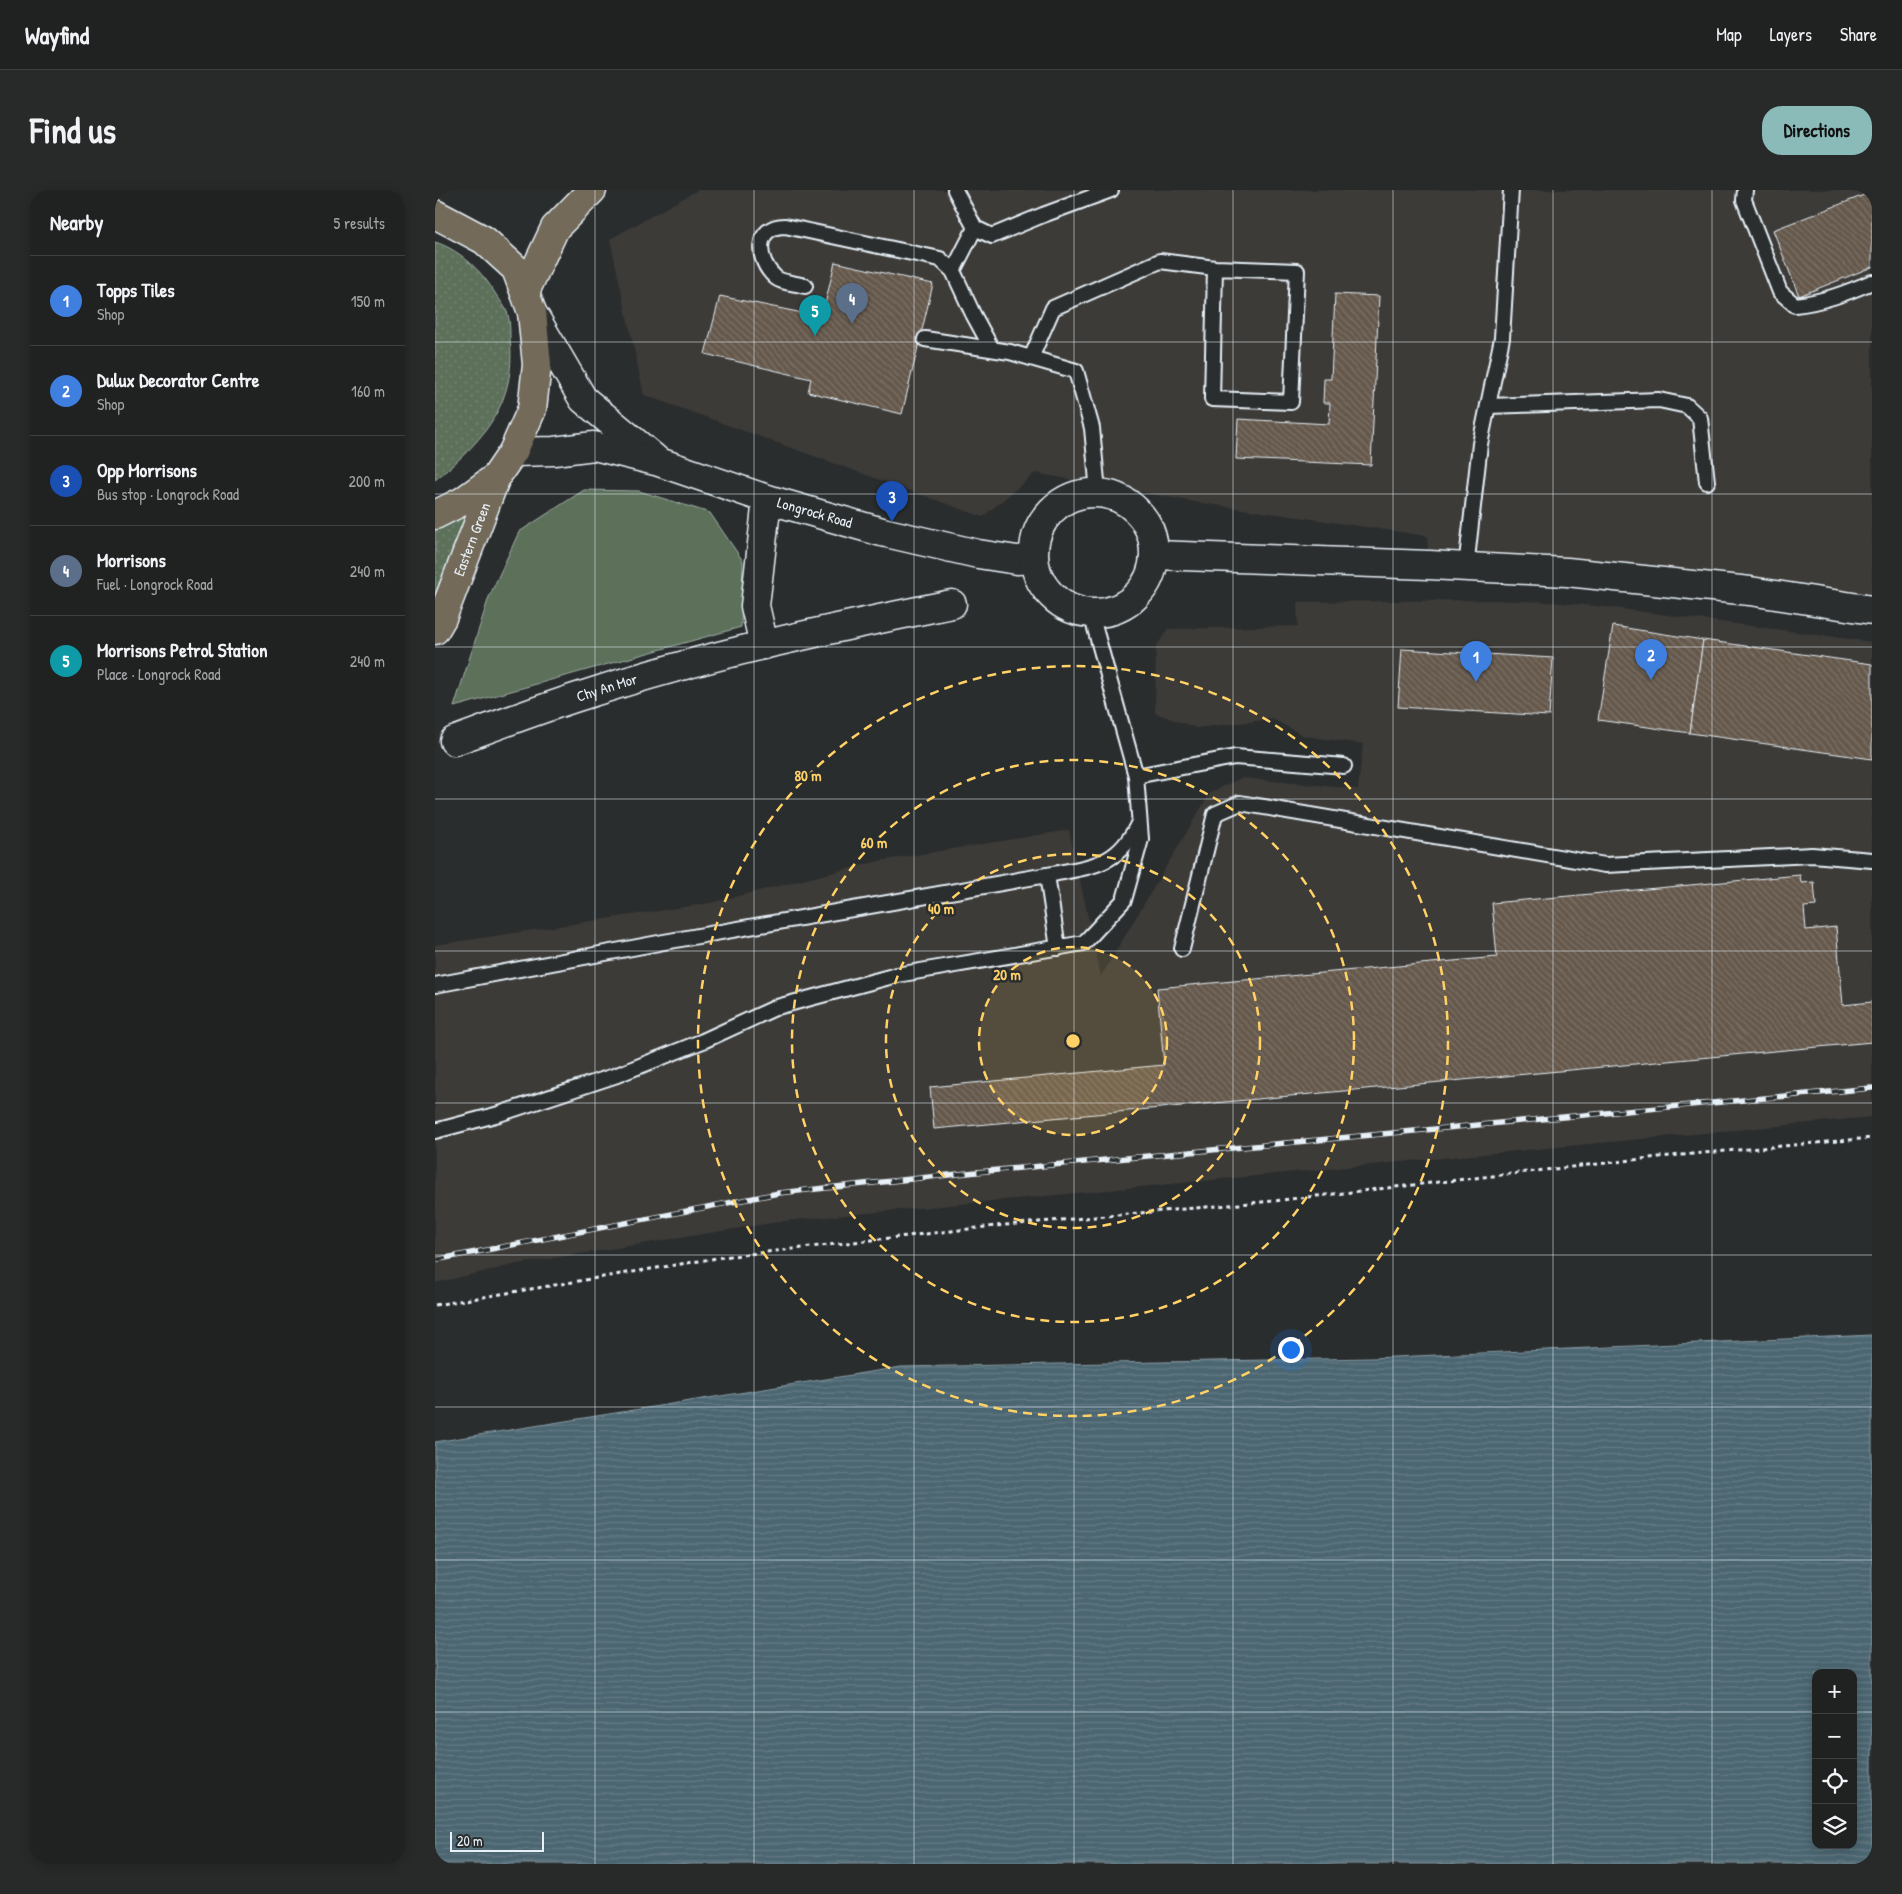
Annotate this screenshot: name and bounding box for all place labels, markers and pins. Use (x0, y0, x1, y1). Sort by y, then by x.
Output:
pin: 4 (836, 283, 868, 324)
pin: 5 (799, 295, 831, 336)
pin: 3 (876, 481, 908, 522)
pin: 2 (1635, 639, 1667, 680)
pin: 1 (1460, 641, 1492, 682)
centre of rings (1064, 1032, 1082, 1050)

